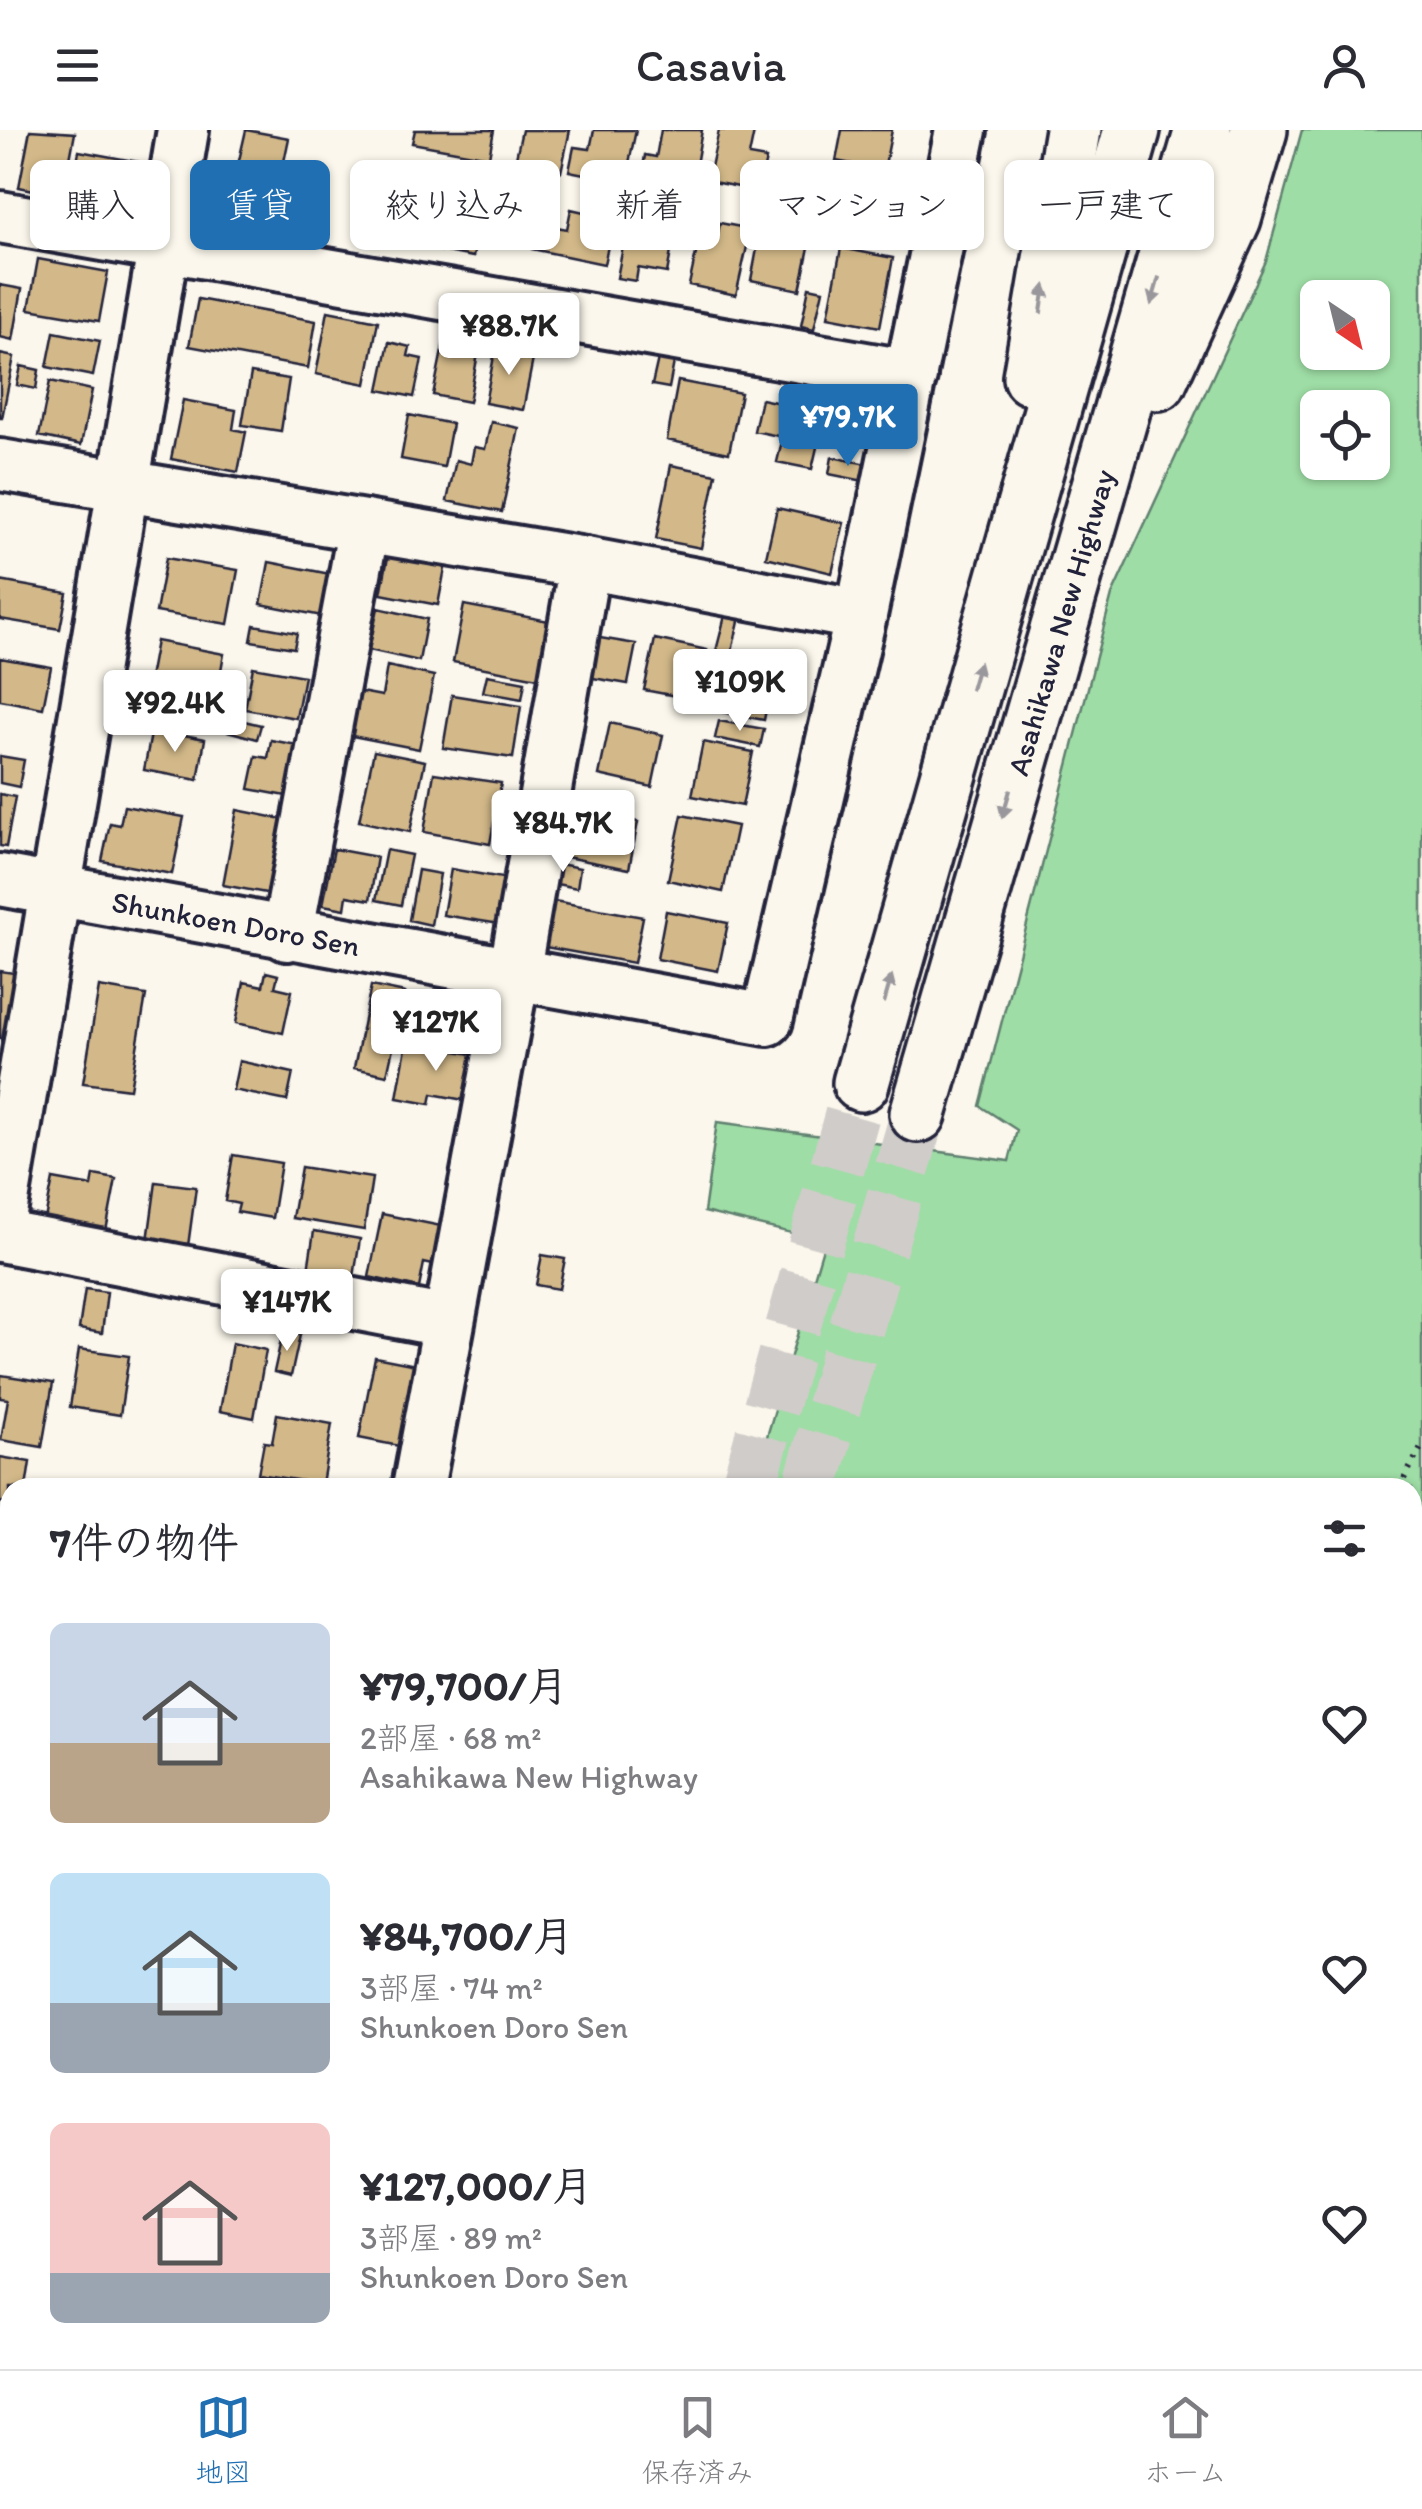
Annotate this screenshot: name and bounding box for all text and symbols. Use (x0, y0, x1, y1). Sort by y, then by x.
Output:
icon: menu (50, 38, 105, 93)
text: Casavia (636, 38, 786, 92)
icon: person (1317, 38, 1372, 93)
chip: 購入 (30, 160, 170, 250)
chip: 賃貸 (190, 160, 330, 250)
chip: 絞り込み (350, 160, 560, 250)
chip: 新着 (580, 160, 720, 250)
chip: マンション (740, 160, 984, 250)
chip: 一戸建て (1004, 160, 1214, 250)
one-way arrow (1147, 276, 1162, 306)
north arrow (1300, 280, 1390, 370)
map controls (1300, 280, 1390, 480)
one-way arrow (1035, 283, 1051, 314)
pin: ¥88.7K (428, 293, 590, 378)
text: ¥88.7K (460, 306, 558, 344)
pin: ¥79.7K (767, 384, 929, 469)
button: locate (1300, 390, 1390, 480)
text: ¥79.7K (801, 397, 895, 435)
street label: Asahikawa New Highway (999, 465, 1122, 780)
pin: ¥109K (670, 649, 810, 734)
one-way arrow (968, 660, 984, 691)
text: ¥109K (695, 662, 785, 700)
pin: ¥92.4K (94, 670, 256, 755)
text: ¥92.4K (125, 683, 225, 721)
pin: ¥84.7K (482, 790, 644, 875)
one-way arrow (998, 790, 1013, 820)
text: ¥84.7K (514, 803, 612, 841)
street label: Shunkoen Doro Sen (109, 882, 363, 964)
one-way arrow (880, 973, 896, 1004)
pin: ¥127K (366, 989, 506, 1074)
text: ¥127K (393, 1002, 479, 1040)
pin: ¥147K (217, 1269, 357, 1354)
text: ¥147K (243, 1282, 331, 1320)
icon: filters (1317, 1511, 1372, 1566)
text: 7件の物件 (50, 1517, 239, 1568)
text: ¥79,700/月 (360, 1660, 569, 1711)
icon: home (130, 1663, 250, 1783)
icon: heart (1317, 1696, 1372, 1751)
text: 2部屋 · 68 m² (360, 1719, 541, 1757)
text: Asahikawa New Highway (360, 1758, 698, 1796)
text: ¥84,700/月 (360, 1910, 574, 1961)
icon: home (130, 1913, 250, 2033)
icon: heart (1317, 1946, 1372, 2001)
text: 3部屋 · 74 m² (360, 1969, 543, 2007)
text: Shunkoen Doro Sen (360, 2008, 628, 2046)
text: ¥127,000/月 (360, 2160, 593, 2211)
icon: home (130, 2163, 250, 2283)
icon: heart (1317, 2196, 1372, 2251)
text: 3部屋 · 89 m² (360, 2219, 542, 2257)
text: Shunkoen Doro Sen (360, 2258, 628, 2296)
tab: 地図 (195, 2390, 251, 2490)
tab: 保存済み (642, 2390, 754, 2490)
tab: ホーム (1144, 2390, 1227, 2490)

